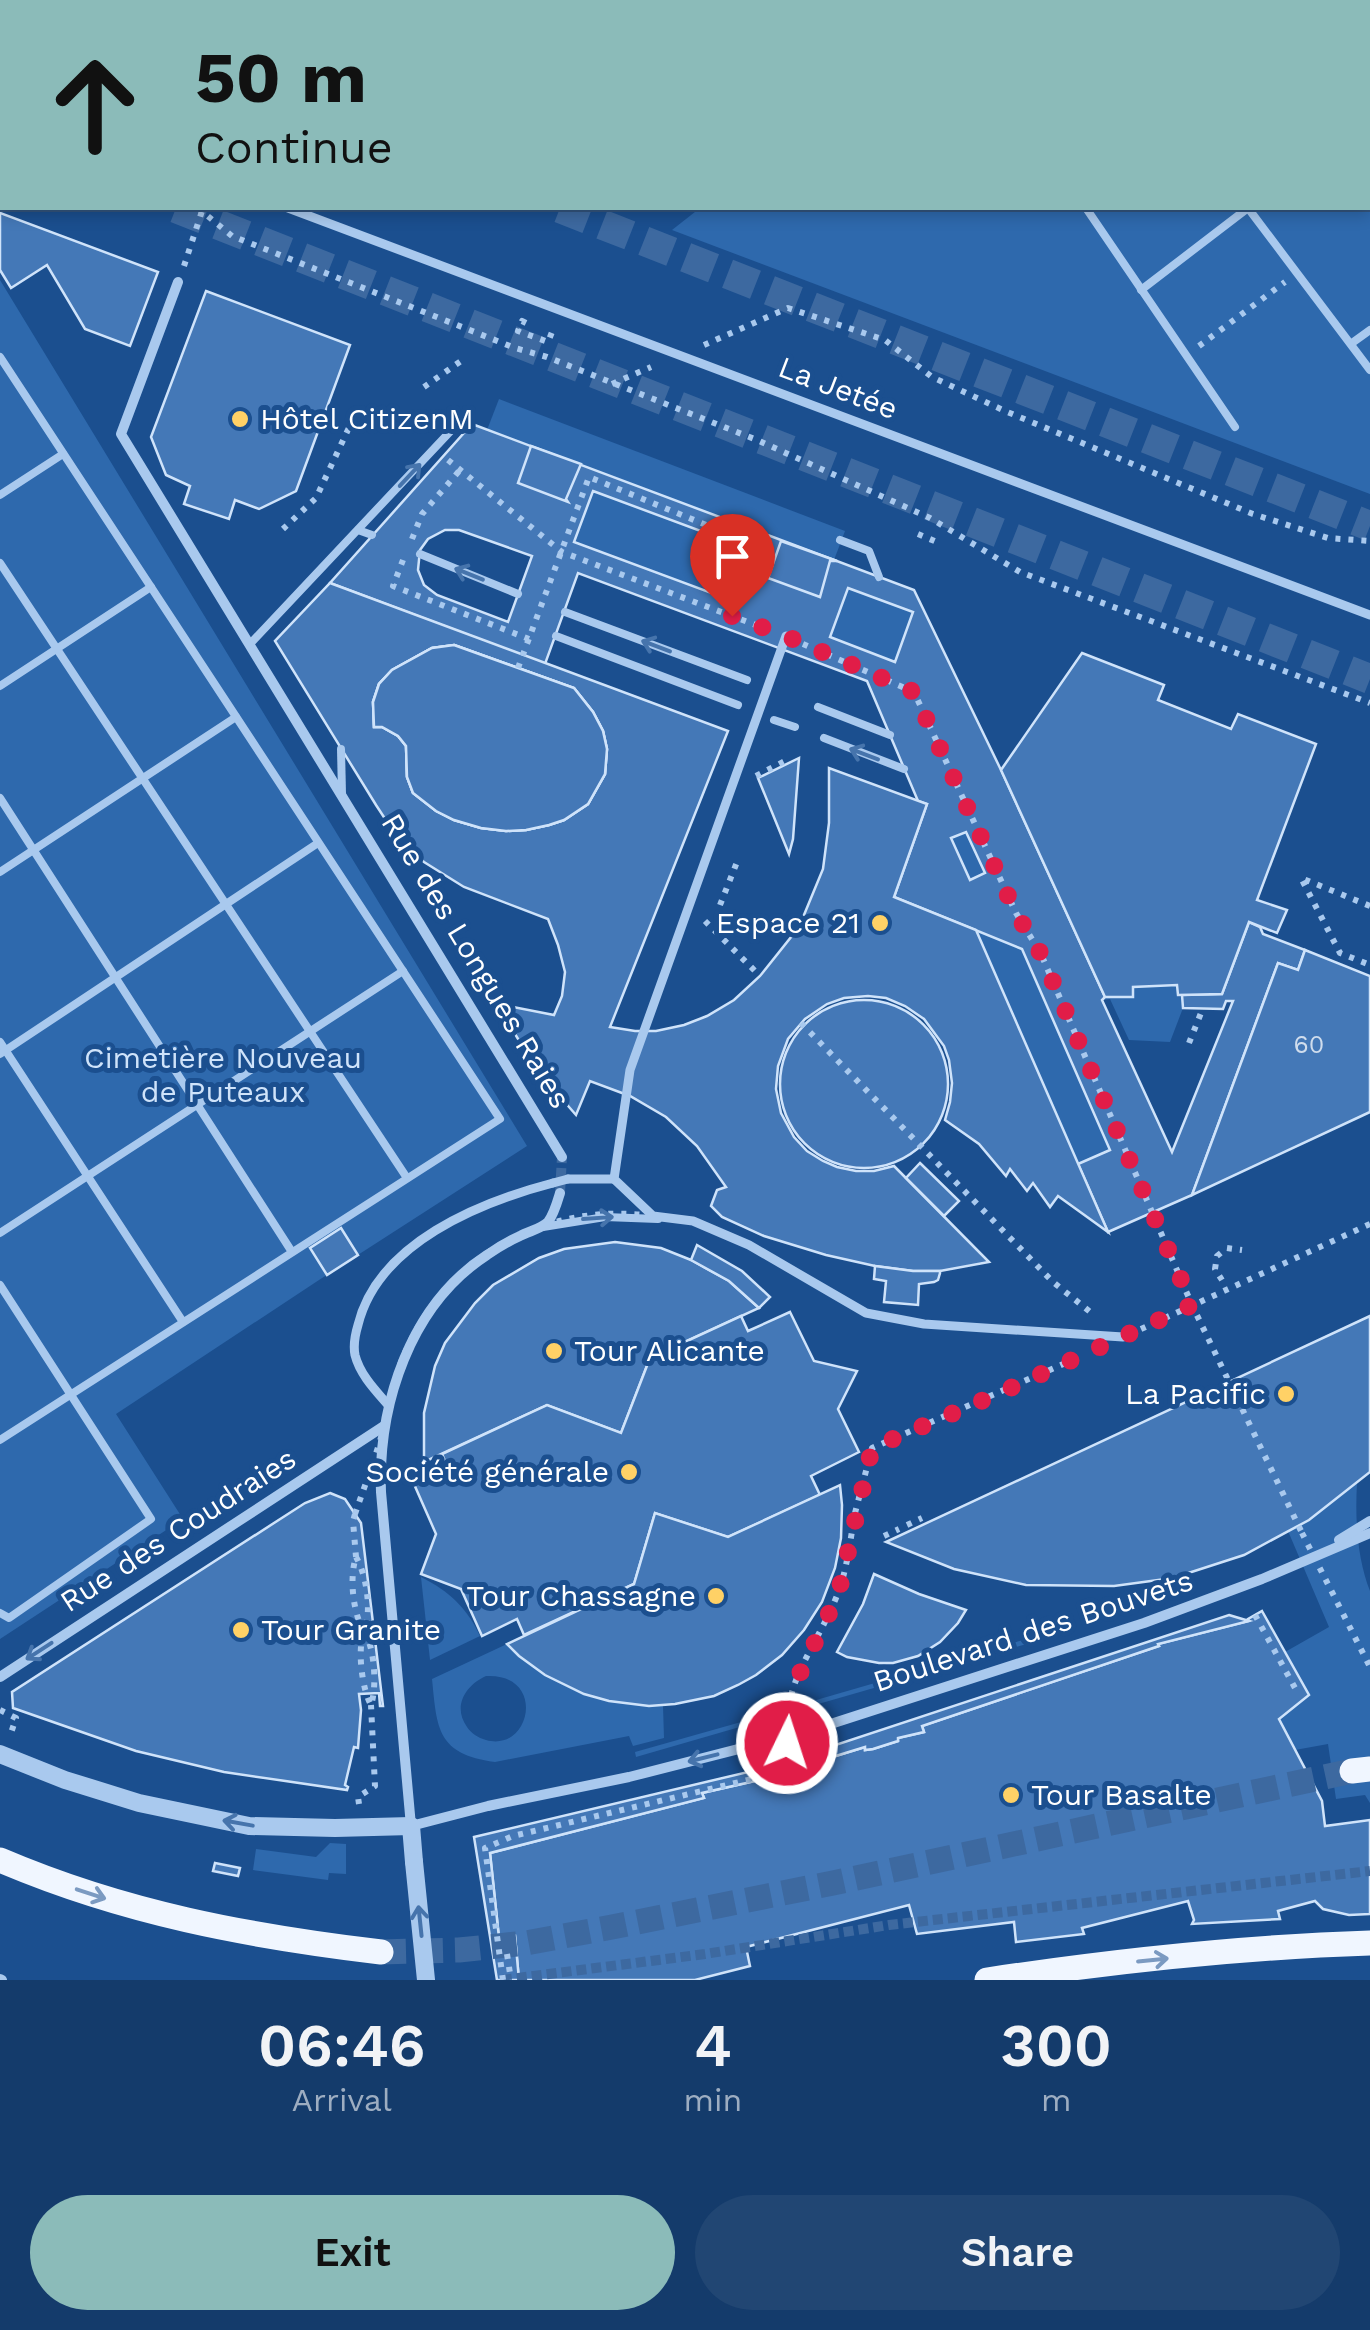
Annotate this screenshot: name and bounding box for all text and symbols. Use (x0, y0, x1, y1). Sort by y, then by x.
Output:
text: 50 m (195, 37, 367, 119)
icon: ahead (30, 40, 160, 170)
text: Continue (195, 121, 393, 174)
street label: La Jetée (774, 349, 903, 426)
place label: Hôtel CitizenM (260, 401, 474, 436)
marker: Hôtel CitizenM (229, 408, 251, 430)
one-way arrow (398, 463, 421, 488)
pin (690, 514, 775, 617)
icon: arrive (705, 529, 760, 584)
one-way arrow (454, 563, 485, 581)
one-way arrow (641, 636, 672, 654)
one-way arrow (850, 744, 881, 762)
street label: Rue des Longues Raies (374, 807, 578, 1115)
place label: Espace 21 (716, 905, 860, 940)
marker: Espace 21 (869, 912, 891, 934)
house number: 60 (1294, 1030, 1324, 1059)
park label: Cimetière Nouveau de Puteaux (84, 1040, 362, 1109)
one-way arrow (581, 1208, 613, 1227)
place label: Tour Alicante (574, 1333, 765, 1368)
marker: Tour Alicante (543, 1340, 565, 1362)
place label: La Pacific (1125, 1376, 1266, 1411)
marker: La Pacific (1275, 1383, 1297, 1405)
street label: Rue des Coudraies (53, 1440, 302, 1619)
place label: Société générale (366, 1454, 609, 1489)
marker: Société générale (618, 1461, 640, 1483)
street label: Boulevard des Bouvets (868, 1562, 1197, 1699)
place label: Tour Chassagne (466, 1578, 696, 1613)
marker: Tour Chassagne (705, 1585, 727, 1607)
place label: Tour Granite (261, 1612, 441, 1647)
marker: Tour Granite (230, 1619, 252, 1641)
one-way arrow (25, 1641, 53, 1662)
position arrow (735, 1691, 839, 1795)
one-way arrow (688, 1750, 719, 1769)
place label: Tour Basalte (1031, 1777, 1212, 1812)
marker: Tour Basalte (1000, 1784, 1022, 1806)
one-way arrow (222, 1813, 255, 1832)
one-way arrow (75, 1886, 107, 1904)
one-way arrow (410, 1906, 429, 1938)
one-way arrow (1137, 1950, 1169, 1969)
text: 06:46 (258, 2010, 426, 2081)
text: 4 (694, 2010, 732, 2081)
text: 300 (1000, 2010, 1112, 2081)
text: Arrival (292, 2081, 392, 2119)
text: min (684, 2081, 742, 2119)
text: m (1041, 2081, 1071, 2119)
button: Exit (30, 2195, 675, 2310)
button: Share (695, 2195, 1340, 2310)

